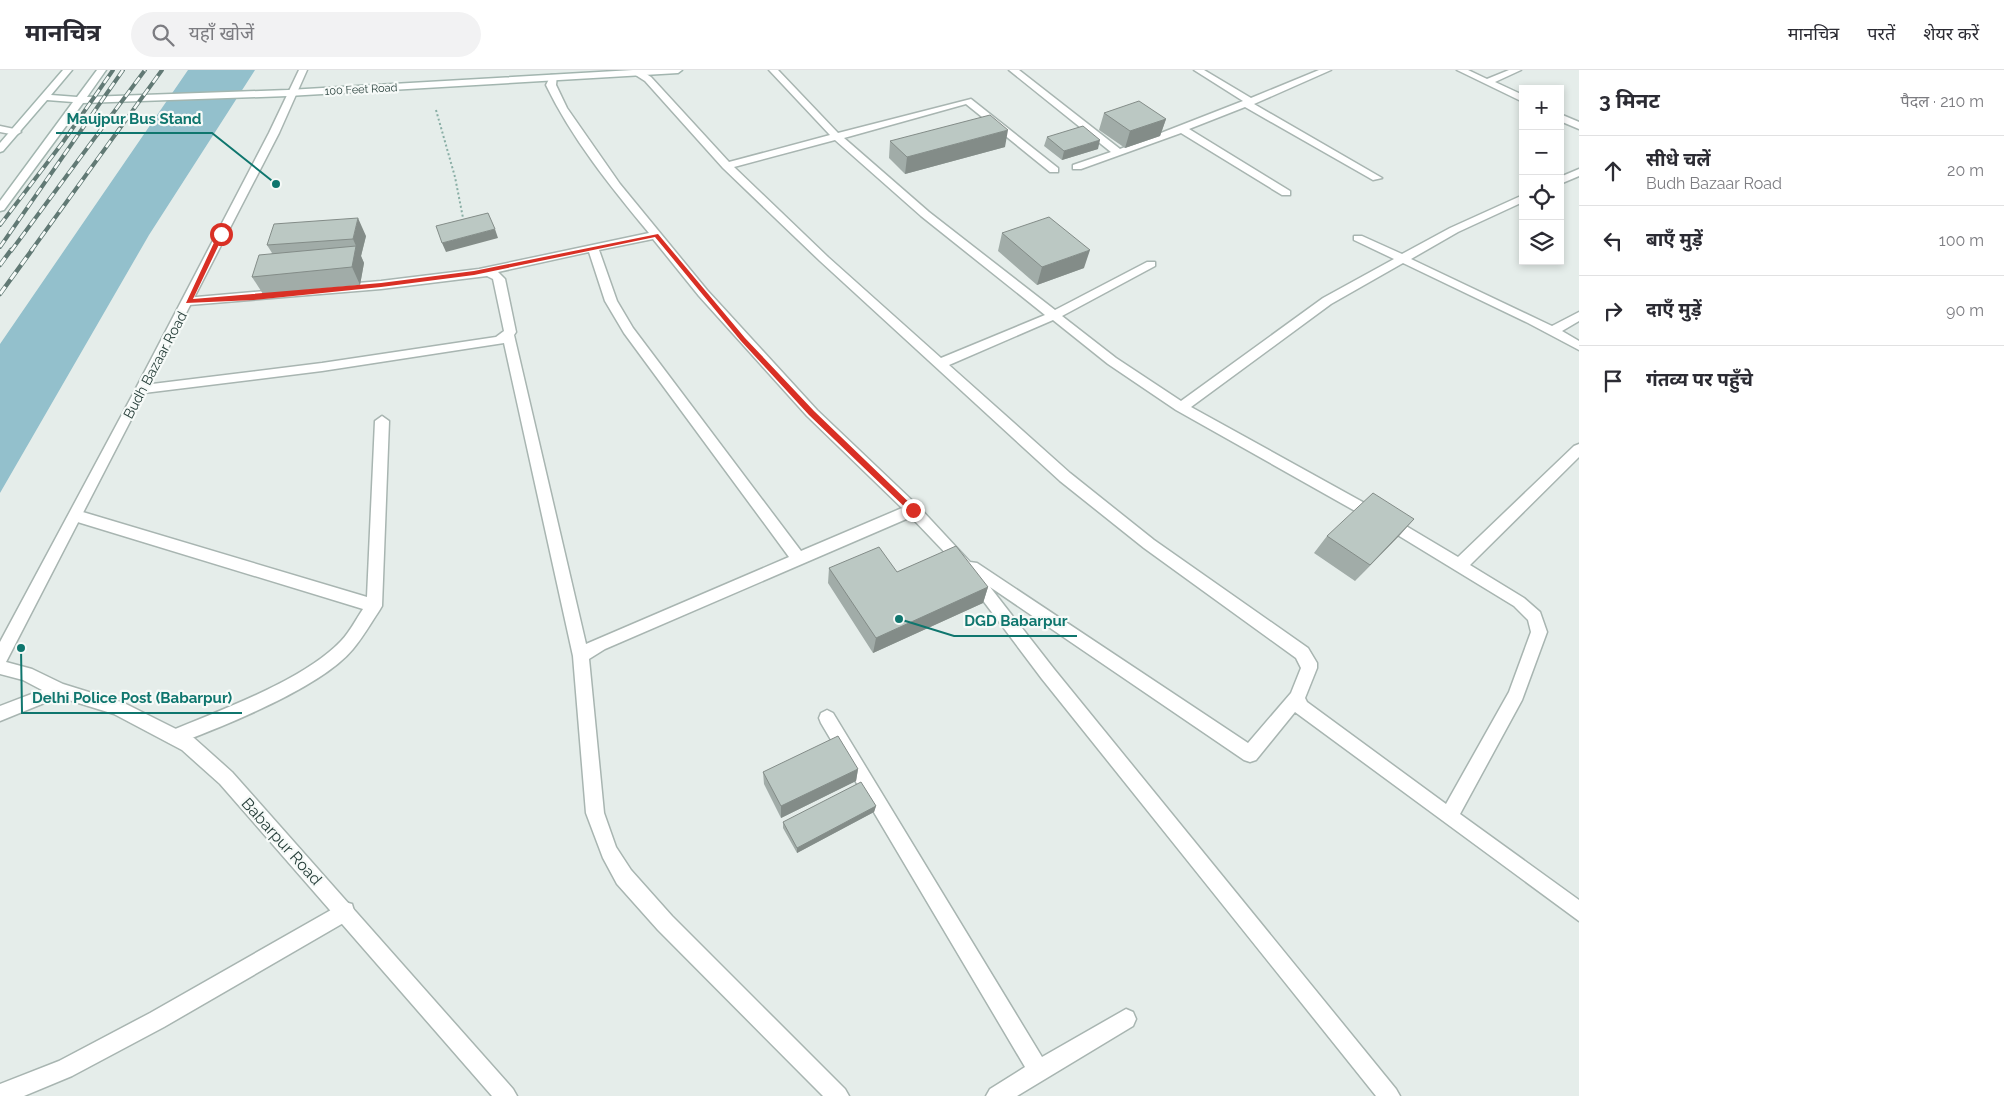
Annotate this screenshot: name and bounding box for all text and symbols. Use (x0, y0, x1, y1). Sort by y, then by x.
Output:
search box (131, 12, 481, 57)
text: मानचित्र (25, 18, 101, 47)
icon: search (149, 21, 177, 49)
text: यहाँ खोजें (189, 22, 254, 44)
text: मानचित्र (1788, 23, 1839, 44)
text: परतें (1867, 23, 1895, 44)
text: शेयर करें (1923, 23, 1979, 44)
street label: 100 Feet Road (324, 81, 398, 98)
map controls (1519, 85, 1564, 265)
button: + (1519, 85, 1564, 130)
text: 3 मिनट (1599, 88, 1660, 113)
text: पैदल · 210 m (1901, 92, 1984, 111)
callout: Maujpur Bus Stand (56, 103, 212, 133)
text: Maujpur Bus Stand (66, 110, 202, 128)
button: − (1519, 130, 1564, 175)
text: सीधे चलें (1646, 148, 1710, 170)
icon: ahead (1599, 157, 1627, 185)
text: 20 m (1947, 161, 1984, 180)
text: Budh Bazaar Road (1646, 174, 1782, 193)
button: locate (1519, 175, 1564, 220)
button: layers (1519, 220, 1564, 265)
route start (210, 223, 233, 246)
icon: left (1599, 227, 1627, 255)
text: बाएँ मुड़ें (1646, 228, 1703, 250)
text: 100 m (1939, 231, 1984, 250)
icon: right (1599, 297, 1627, 325)
text: दाएँ मुड़ें (1646, 298, 1702, 320)
text: 90 m (1946, 301, 1984, 320)
street label: Budh Bazaar Road (120, 309, 190, 421)
icon: arrive (1599, 367, 1627, 395)
text: गंतव्य पर पहुँचे (1646, 368, 1753, 390)
route end (902, 499, 925, 522)
callout: DGD Babarpur (954, 606, 1077, 636)
text: DGD Babarpur (964, 612, 1068, 630)
callout: Delhi Police Post (Babarpur) (22, 683, 242, 713)
text: Delhi Police Post (Babarpur) (32, 689, 232, 707)
street label: Babarpur Road (238, 794, 326, 889)

